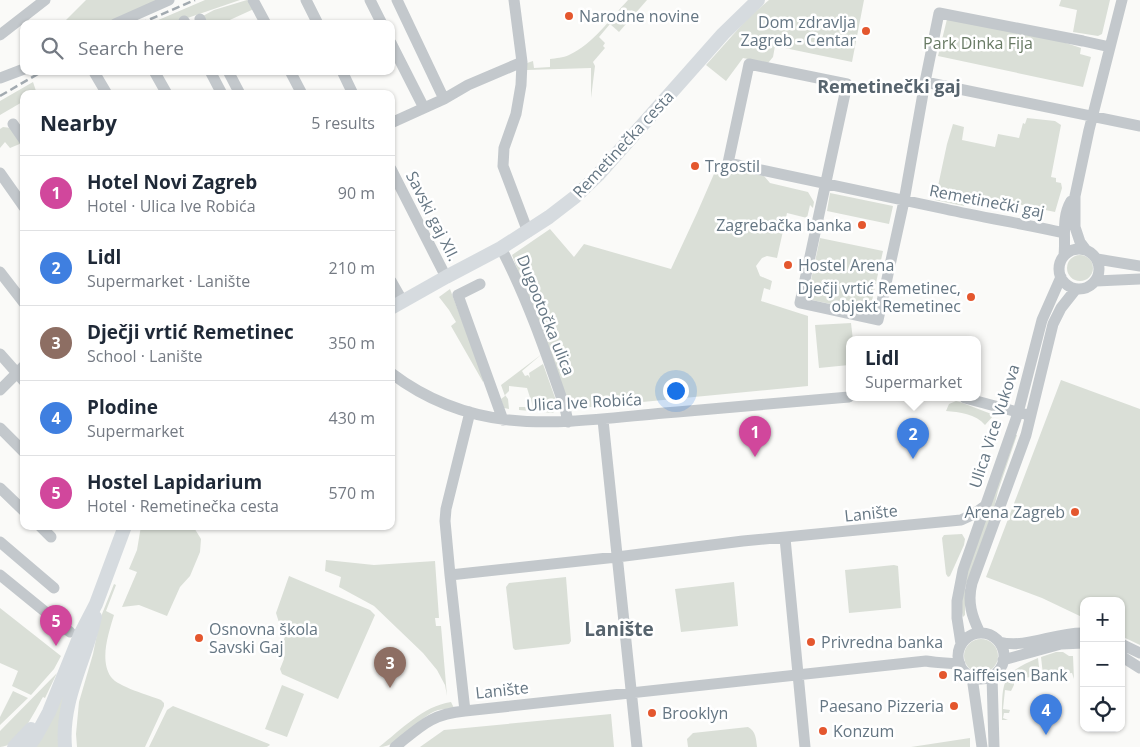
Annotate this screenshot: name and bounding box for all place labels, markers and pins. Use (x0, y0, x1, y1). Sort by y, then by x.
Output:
place label: Narodne novine (579, 5, 699, 27)
marker: Narodne novine (563, 10, 575, 22)
place label: Dom zdravlja Zagreb - Centar (740, 11, 856, 51)
marker: Dom zdravlja Zagreb - Centar (860, 25, 872, 37)
place label: Trgostil (705, 155, 760, 177)
marker: Trgostil (689, 160, 701, 172)
place label: Zagrebačka banka (716, 214, 852, 236)
marker: Zagrebačka banka (856, 219, 868, 231)
place label: Hostel Arena (798, 254, 894, 276)
marker: Hostel Arena (782, 259, 794, 271)
place label: Dječji vrtić Remetinec, objekt Remetinec (797, 277, 961, 317)
marker: Dječji vrtić Remetinec, objekt Remetinec (965, 291, 977, 303)
pin: 1 (739, 416, 771, 457)
pin: 2 (897, 418, 929, 459)
place label: Arena Zagreb (964, 501, 1065, 523)
marker: Arena Zagreb (1069, 506, 1081, 518)
pin: 5 (40, 605, 72, 646)
place label: Osnovna škola Savski Gaj (209, 618, 318, 658)
place label: Privredna banka (821, 631, 943, 653)
marker: Osnovna škola Savski Gaj (193, 632, 205, 644)
marker: Privredna banka (805, 636, 817, 648)
pin: 3 (374, 647, 406, 688)
place label: Raiffeisen Bank (953, 664, 1068, 686)
marker: Raiffeisen Bank (937, 669, 949, 681)
pin: 4 (1030, 694, 1062, 735)
place label: Paesano Pizzeria (819, 695, 944, 717)
marker: Paesano Pizzeria (948, 700, 960, 712)
place label: Brooklyn (662, 702, 728, 724)
marker: Brooklyn (646, 707, 658, 719)
place label: Konzum (833, 720, 894, 742)
marker: Konzum (817, 725, 829, 737)

